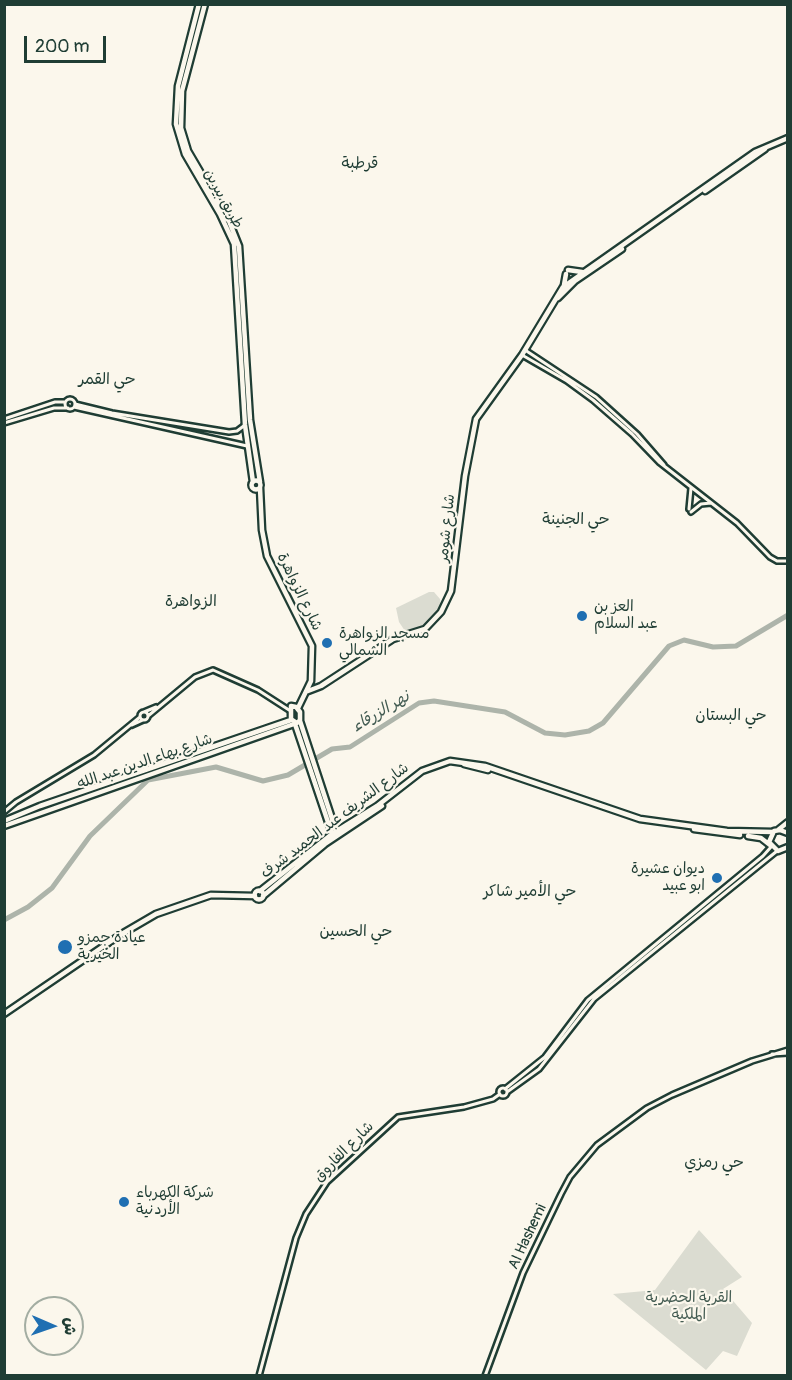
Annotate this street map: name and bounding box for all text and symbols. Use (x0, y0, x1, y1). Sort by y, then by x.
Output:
scale bar (27, 24, 110, 62)
text: 200 m (35, 35, 90, 58)
district label: قرطبة (342, 154, 378, 174)
street label: طريق بيرين (199, 166, 247, 232)
district label: حي القمر (78, 370, 136, 390)
street label: شارع شومر (434, 493, 460, 563)
district label: حي الجنينة (542, 510, 610, 530)
street label: شارع الزواهرة (272, 550, 326, 634)
district label: الزواهرة (165, 592, 217, 612)
place label: العز بن عبد السلام (594, 598, 658, 633)
marker: العز بن عبد السلام (575, 609, 589, 623)
place label: مسجد الزواهرة الشمالي (339, 625, 429, 660)
marker: مسجد الزواهرة الشمالي (320, 636, 334, 650)
water label: نهر الزرقاء (349, 687, 413, 737)
district label: حي البستان (695, 706, 767, 726)
street label: شارع بهاء الدين عبد الله (75, 730, 215, 794)
street label: شارع الشريف عبد الحميد شرف (257, 759, 413, 883)
place label: ديوان عشيرة ابو عبيد (631, 860, 705, 895)
marker: ديوان عشيرة ابو عبيد (710, 871, 724, 885)
district label: حي الأمير شاكر (484, 882, 576, 902)
district label: حي الحسين (319, 922, 393, 942)
place label: عيادة جمزو الخيرية (78, 929, 146, 964)
marker: عيادة جمزو الخيرية (56, 938, 74, 956)
street label: شارع الفاروق (310, 1118, 378, 1186)
district label: حي رمزي (684, 1153, 744, 1173)
place label: شركة الكهرباء الأردنية (136, 1184, 214, 1219)
marker: شركة الكهرباء الأردنية (117, 1195, 131, 1209)
street label: Al Hashemi (505, 1201, 551, 1273)
park label: القرية الحضرية الملكية (646, 1289, 732, 1324)
north arrow (24, 1296, 84, 1356)
text: ش (60, 1317, 80, 1336)

